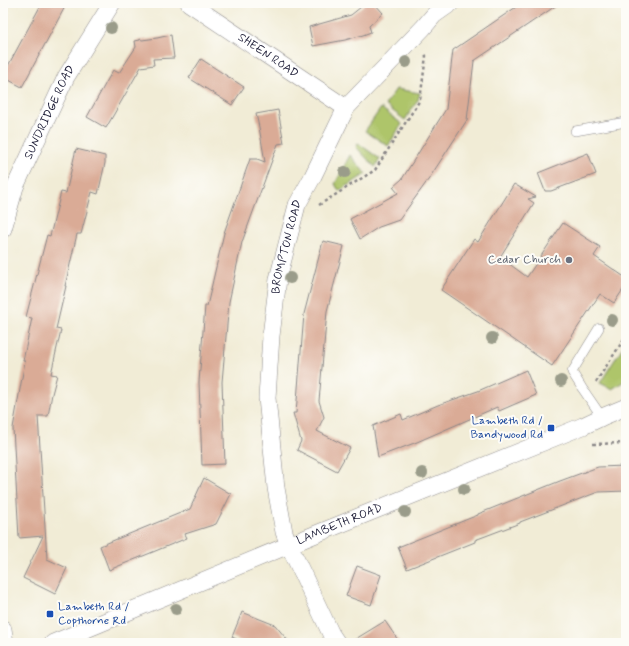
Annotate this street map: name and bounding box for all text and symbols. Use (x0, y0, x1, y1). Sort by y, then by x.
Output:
street label: SHEEN ROAD (234, 30, 302, 82)
street label: SUNDRIDGE ROAD (21, 62, 79, 162)
street label: BROMPTON ROAD (268, 197, 306, 295)
place label: Cedar Church (488, 252, 561, 268)
marker: Cedar Church (564, 255, 574, 265)
place label: Lambeth Rd / Bandywood Rd (471, 413, 543, 443)
marker: Lambeth Rd / Bandywood Rd (546, 423, 556, 433)
street label: LAMBETH ROAD (294, 500, 385, 549)
place label: Lambeth Rd / Copthorne Rd (58, 599, 129, 629)
marker: Lambeth Rd / Copthorne Rd (45, 609, 55, 619)

